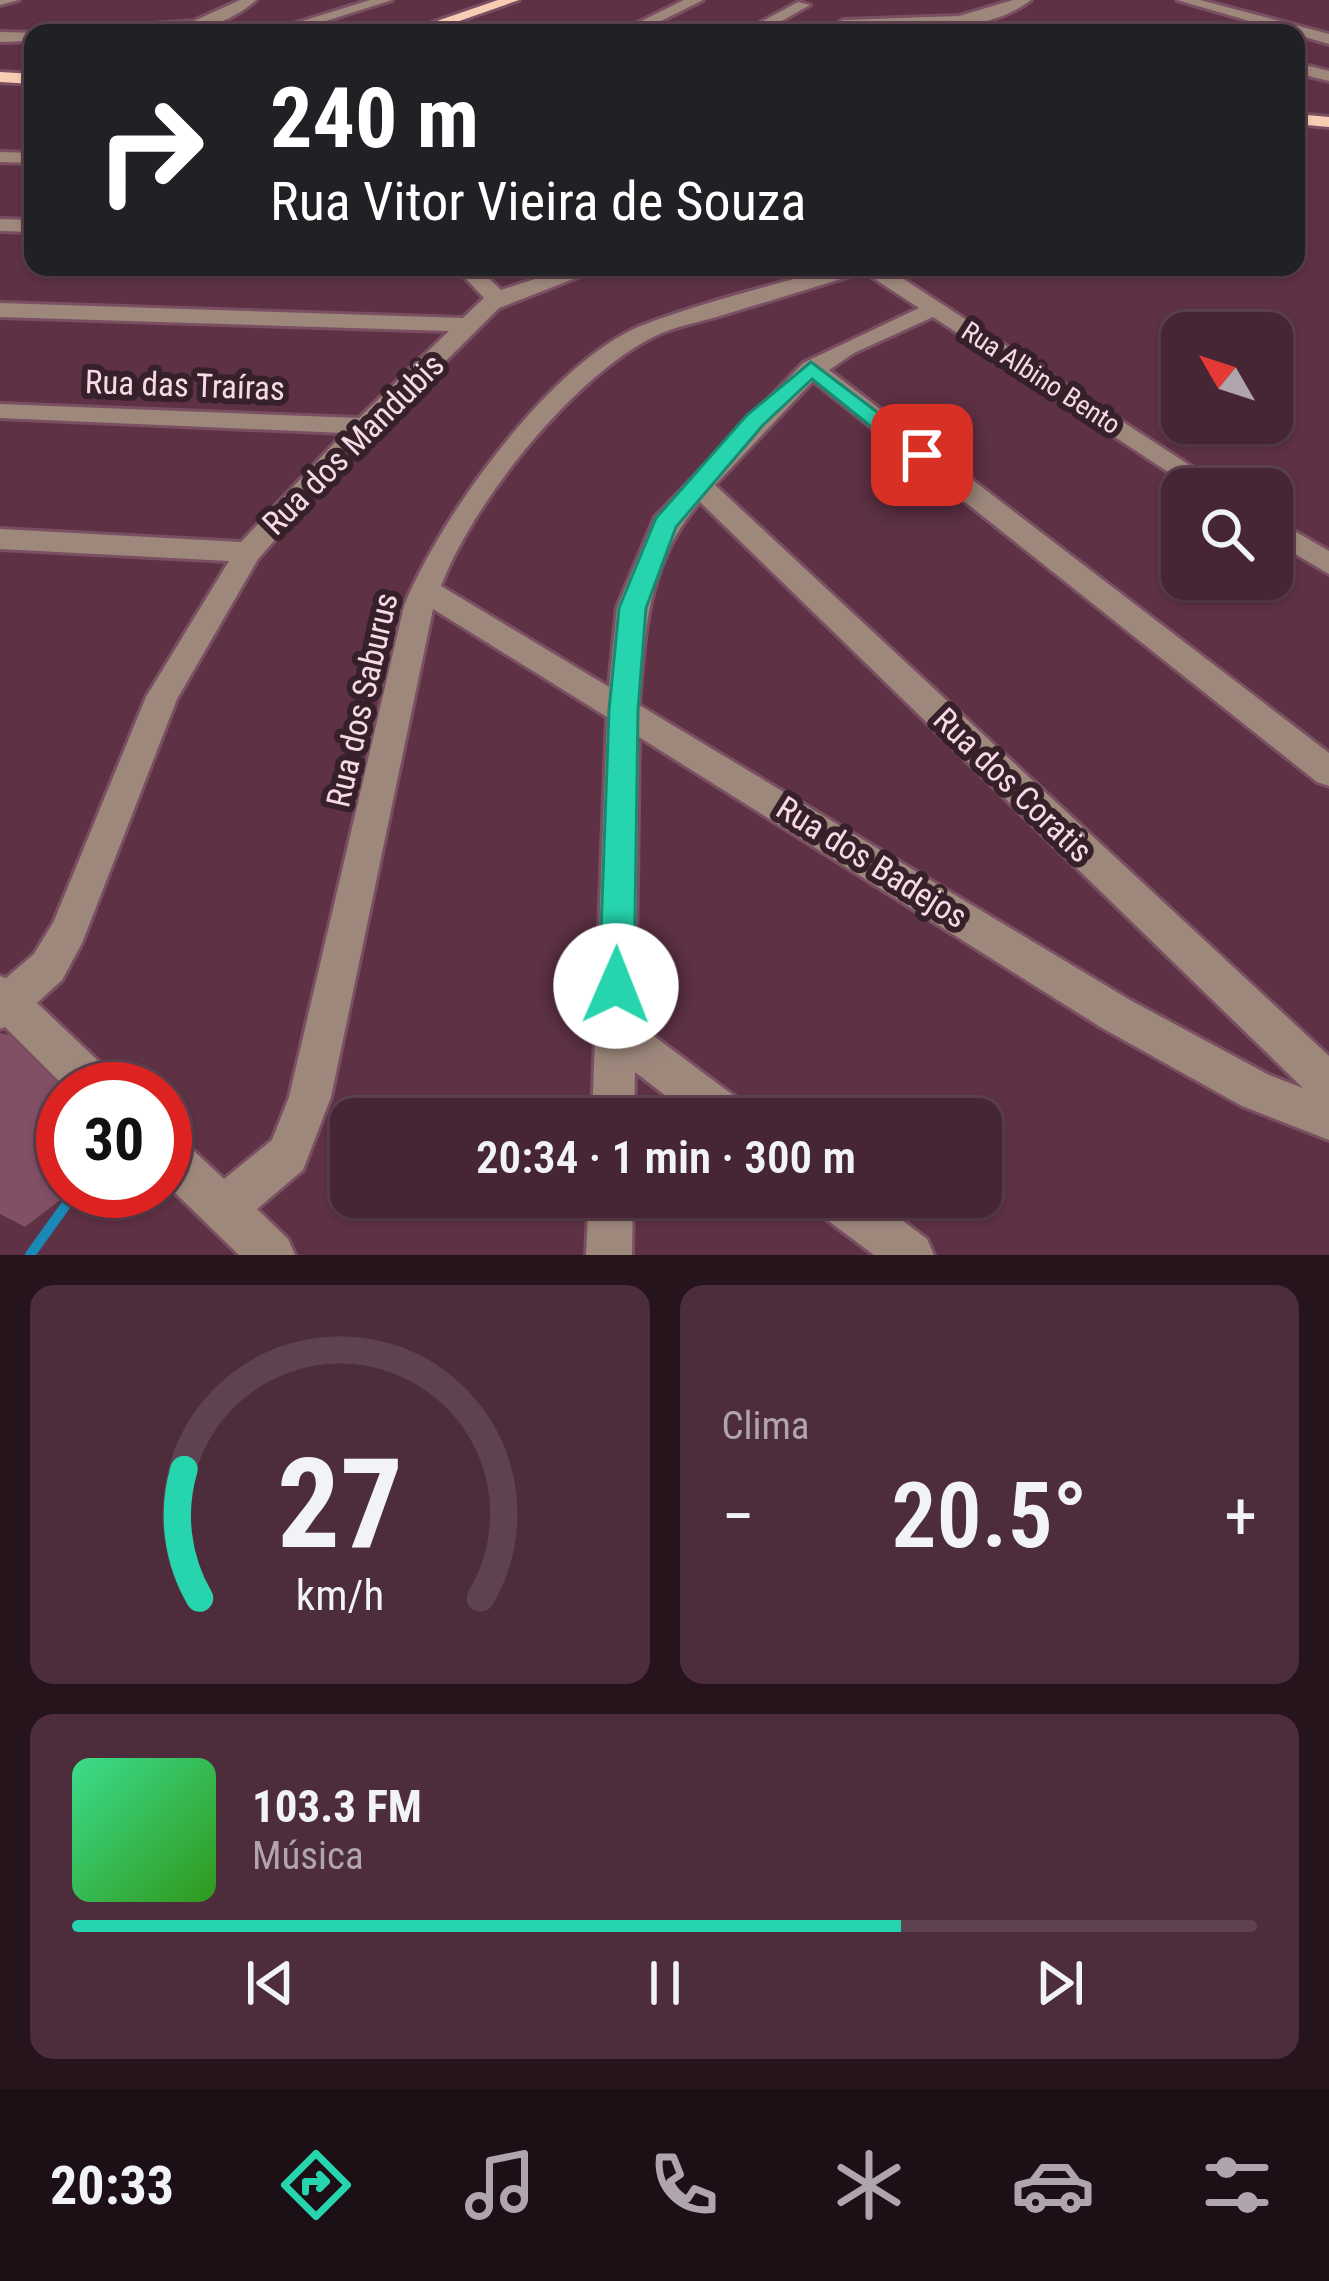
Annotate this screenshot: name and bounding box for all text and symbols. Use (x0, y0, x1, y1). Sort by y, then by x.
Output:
text: 240 m (270, 69, 479, 168)
icon: right (72, 72, 228, 228)
text: Rua Vitor Vieira de Souza (270, 170, 806, 233)
north arrow (1161, 312, 1293, 444)
map controls (1161, 312, 1293, 600)
street label: Rua Albino Bento (956, 315, 1126, 441)
street label: Rua dos Mandubis (254, 345, 452, 543)
street label: Rua das Traíras (84, 362, 286, 408)
pin (871, 404, 973, 506)
icon: arrive (889, 422, 955, 488)
button: search (1161, 468, 1293, 600)
street label: Rua dos Saburus (318, 589, 406, 811)
street label: Rua dos Coratis (926, 700, 1100, 870)
street label: Rua dos Badejos (770, 788, 974, 936)
position arrow (553, 923, 679, 1049)
speed limit sign: 30 (36, 1062, 192, 1218)
text: 20:34 · 1 min · 300 m (476, 1131, 856, 1184)
text: Clima (722, 1403, 810, 1449)
text: 27 (277, 1431, 403, 1577)
text: 20.5° (891, 1464, 1087, 1569)
text: − (722, 1478, 755, 1555)
text: + (1224, 1478, 1257, 1555)
text: km/h (296, 1569, 384, 1619)
text: 103.3 FM (252, 1780, 422, 1833)
text: Música (252, 1833, 364, 1879)
icon: previous (237, 1950, 303, 2016)
icon: pause (632, 1950, 698, 2016)
icon: next (1027, 1950, 1093, 2016)
icon: directions (274, 2143, 358, 2227)
icon: music (458, 2143, 542, 2227)
icon: phone (642, 2143, 726, 2227)
icon: climate (827, 2143, 911, 2227)
icon: car (1011, 2143, 1095, 2227)
icon: filters (1195, 2143, 1279, 2227)
text: 20:33 (50, 2154, 174, 2217)

